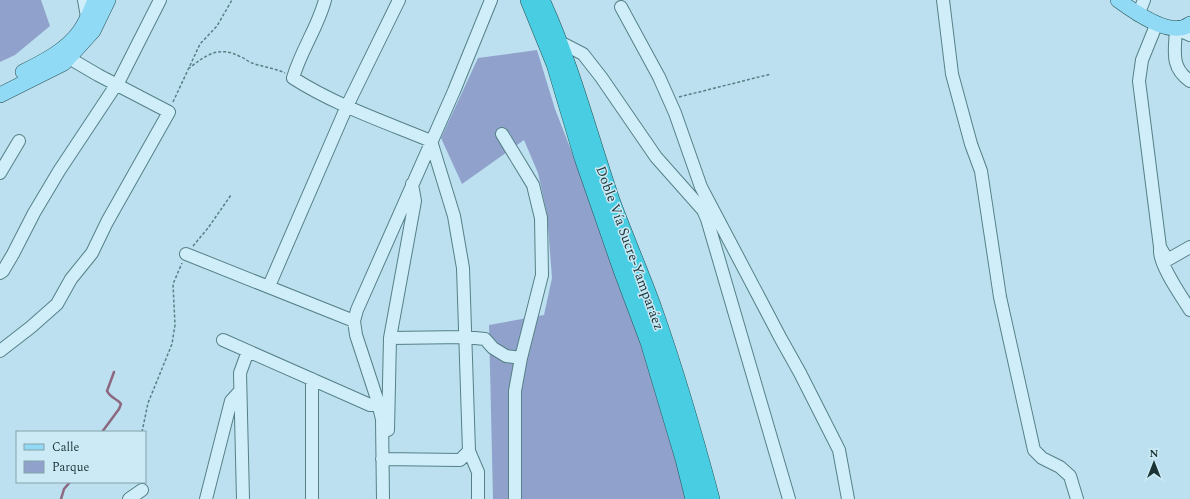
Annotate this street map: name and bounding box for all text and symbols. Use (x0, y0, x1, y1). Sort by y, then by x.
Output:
street label: Doble Vía Sucre-Yamparáez (590, 163, 670, 333)
legend (16, 431, 146, 483)
text: Calle (52, 438, 80, 457)
north arrow (1134, 443, 1174, 483)
text: N (1150, 445, 1159, 462)
text: Parque (52, 458, 89, 477)

